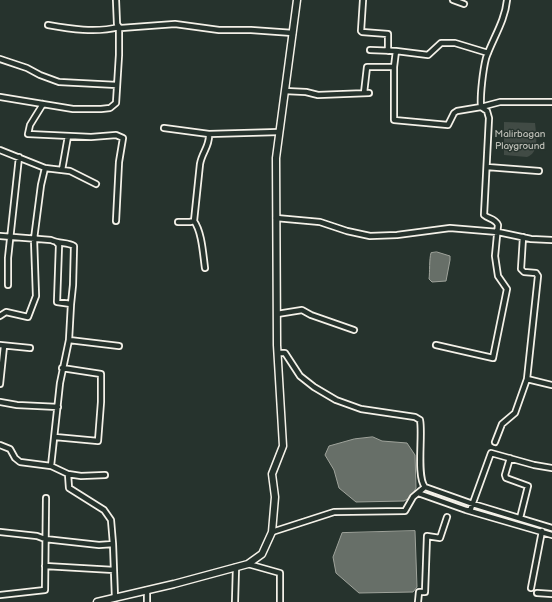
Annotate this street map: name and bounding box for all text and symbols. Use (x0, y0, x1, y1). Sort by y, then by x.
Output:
park label: Malirbagan Playground (495, 128, 545, 152)

